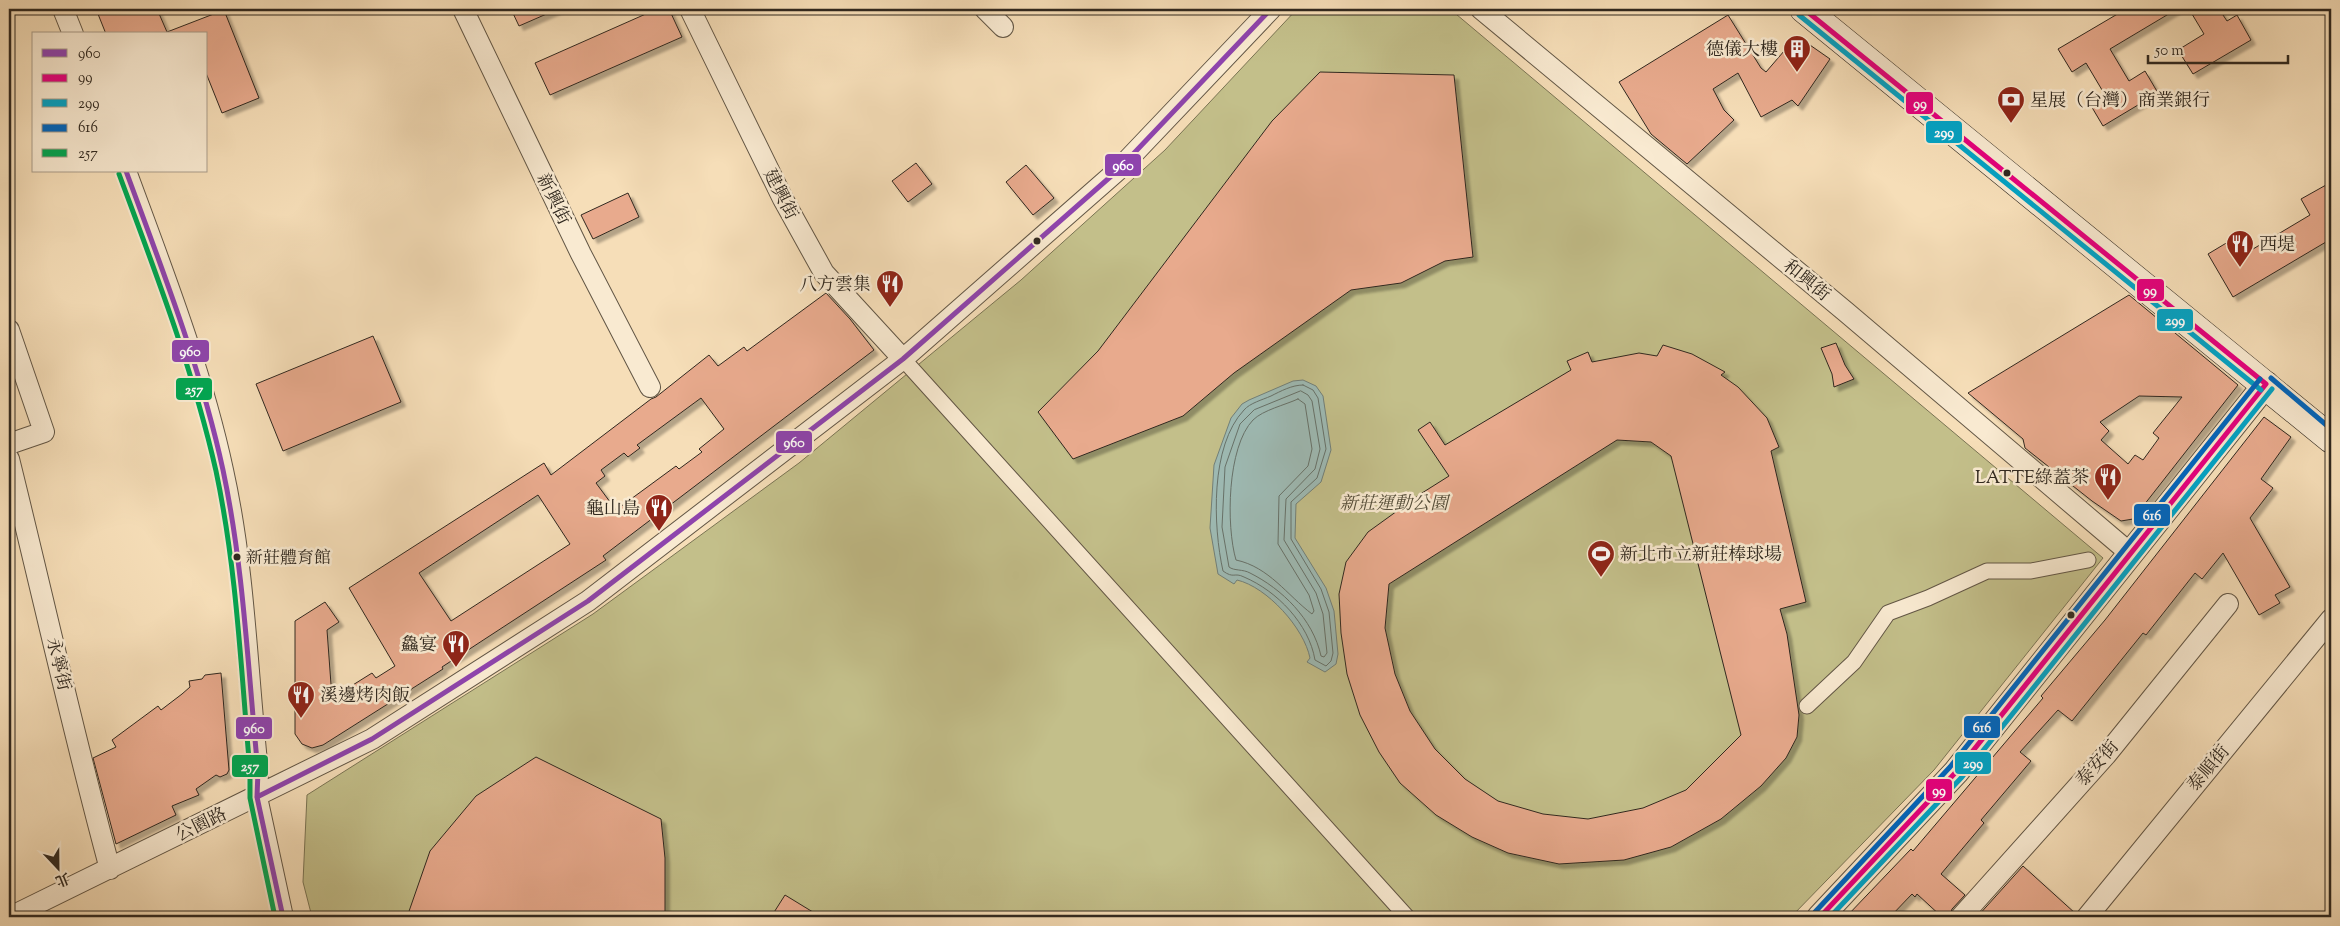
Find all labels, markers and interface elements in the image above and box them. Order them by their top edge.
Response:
legend [32,32,208,172]
scale bar [2148,32,2288,64]
building icon: 德儀大樓 [1782,34,1812,73]
place label: 德儀大樓 [1706,38,1778,64]
text: 50 m [2154,41,2184,62]
text: 960 [78,44,101,65]
text: 99 [78,68,93,89]
bank icon: 星展（台灣）商業銀行 [1996,85,2026,124]
place label: 星展（台灣）商業銀行 [2030,89,2210,115]
line badge: 99 [1905,91,1934,115]
text: 299 [78,94,100,115]
text: 99 [1913,95,1927,115]
text: 616 [78,118,98,139]
line badge: 299 [1925,120,1963,144]
text: 299 [1934,124,1954,144]
text: 257 [78,144,98,165]
line badge: 960 [1104,153,1142,177]
text: 960 [1112,157,1134,177]
street label: 建興街 [755,165,803,225]
unlabelled marker [2002,168,2012,178]
street label: 新興街 [529,170,576,230]
restaurant icon: 西堤 [2225,229,2255,268]
place label: 西堤 [2259,233,2295,259]
unlabelled marker [1032,236,1042,246]
street label: 和興街 [1777,254,1835,309]
restaurant icon: 八方雲集 [875,269,905,308]
place label: 八方雲集 [799,273,871,299]
line badge: 99 [2136,278,2165,302]
text: 99 [2143,282,2157,302]
line badge: 299 [2156,308,2194,332]
text: 299 [2165,312,2185,332]
line badge: 960 [171,339,210,363]
text: 960 [179,343,201,363]
line badge: 257 [175,377,213,401]
text: 257 [185,381,204,401]
line badge: 960 [775,430,813,454]
text: 960 [783,434,805,454]
restaurant icon: LATTE綠蓋茶 [2093,462,2123,501]
place label: LATTE綠蓋茶 [1975,466,2089,492]
park label: 新莊運動公園 [1340,492,1451,518]
restaurant icon: 龜山島 [644,493,674,532]
place label: 龜山島 [586,497,640,523]
line badge: 616 [2133,503,2171,527]
text: 616 [2143,507,2161,527]
sports icon: 新北市立新莊棒球場 [1586,539,1616,578]
place label: 新北市立新莊棒球場 [1620,543,1782,569]
place label: 新莊體育館 [246,547,331,571]
marker: 新莊體育館 [232,552,242,562]
unlabelled marker [2066,610,2076,620]
restaurant icon: 鱻宴 [441,629,471,668]
place label: 鱻宴 [401,633,437,659]
street label: 永寧街 [38,635,76,694]
restaurant icon: 溪邊烤肉飯 [286,680,316,719]
place label: 溪邊烤肉飯 [320,684,410,710]
line badge: 616 [1963,715,2001,739]
line badge: 960 [235,716,273,740]
text: 616 [1973,719,1991,739]
text: 960 [243,720,265,740]
street label: 泰安街 [2071,735,2126,793]
street label: 泰順街 [2182,740,2237,798]
line badge: 299 [1954,751,1992,775]
line badge: 257 [231,754,269,778]
text: 299 [1963,755,1983,775]
text: 257 [241,758,260,778]
line badge: 99 [1925,778,1953,802]
text: 99 [1932,782,1946,802]
street label: 公園路 [172,802,232,849]
north arrow [32,844,82,894]
text: 北 [52,866,72,890]

